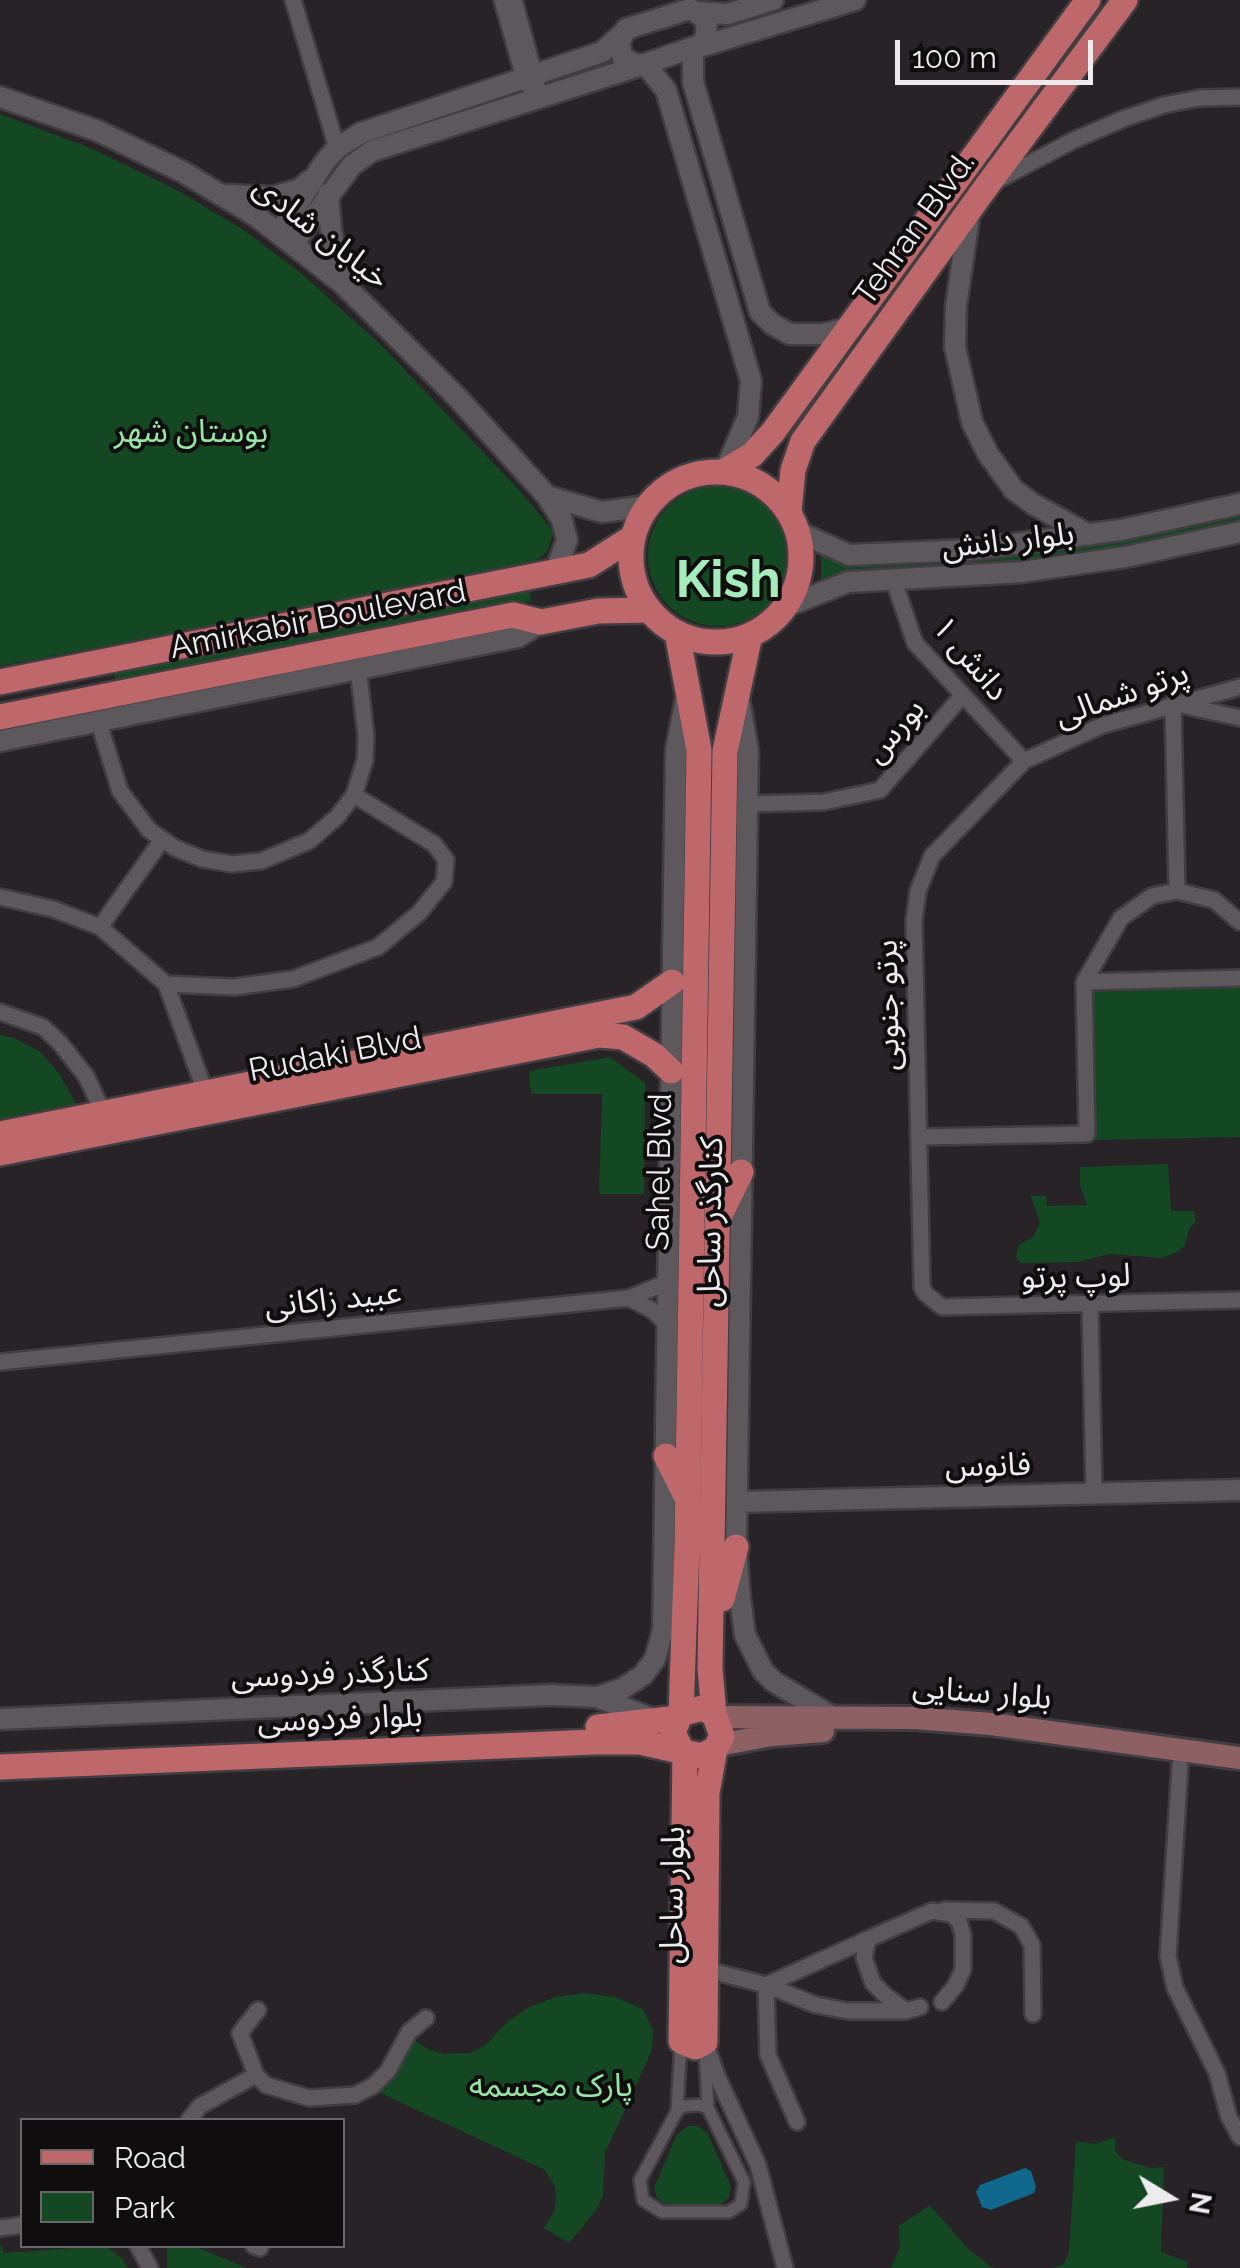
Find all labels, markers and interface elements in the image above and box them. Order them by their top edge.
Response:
scale bar [900,20,1098,82]
text: 100 m [912,40,997,75]
street label: Tehran Blvd. [846,145,984,313]
street label: خیابان شادی [245,168,397,298]
park label: بوستان شهر [114,413,268,451]
street label: بلوار دانش [940,515,1076,567]
district label: Kish [675,550,781,612]
street label: Amirkabir Boulevard [167,572,469,668]
street label: دانش ۱ [924,609,1016,709]
street label: پرتو شمالی [1050,654,1194,736]
street label: بورس [857,691,933,771]
street label: پرتو جنوبی [868,939,908,1071]
street label: Rudaki Blvd [245,1019,425,1091]
street label: Sahel Blvd [639,1093,681,1251]
street label: کنارگذر ساحل [690,1136,732,1308]
street label: لوپ پرتو [1021,1257,1131,1297]
street label: عبید زاکانی [263,1274,403,1326]
street label: فانوس [945,1446,1031,1486]
street label: کنارگذر فردوسی [230,1651,430,1697]
street label: بلوار سنایی [911,1668,1053,1718]
street label: بلوار فردوسی [257,1697,423,1741]
street label: بلوار ساحل [653,1826,693,1964]
park label: پارک مجسمه [469,2067,633,2105]
legend [20,2118,345,2248]
text: Road [114,2140,186,2175]
north arrow [1120,2148,1220,2248]
text: Park [114,2190,175,2225]
text: N [1182,2190,1218,2217]

